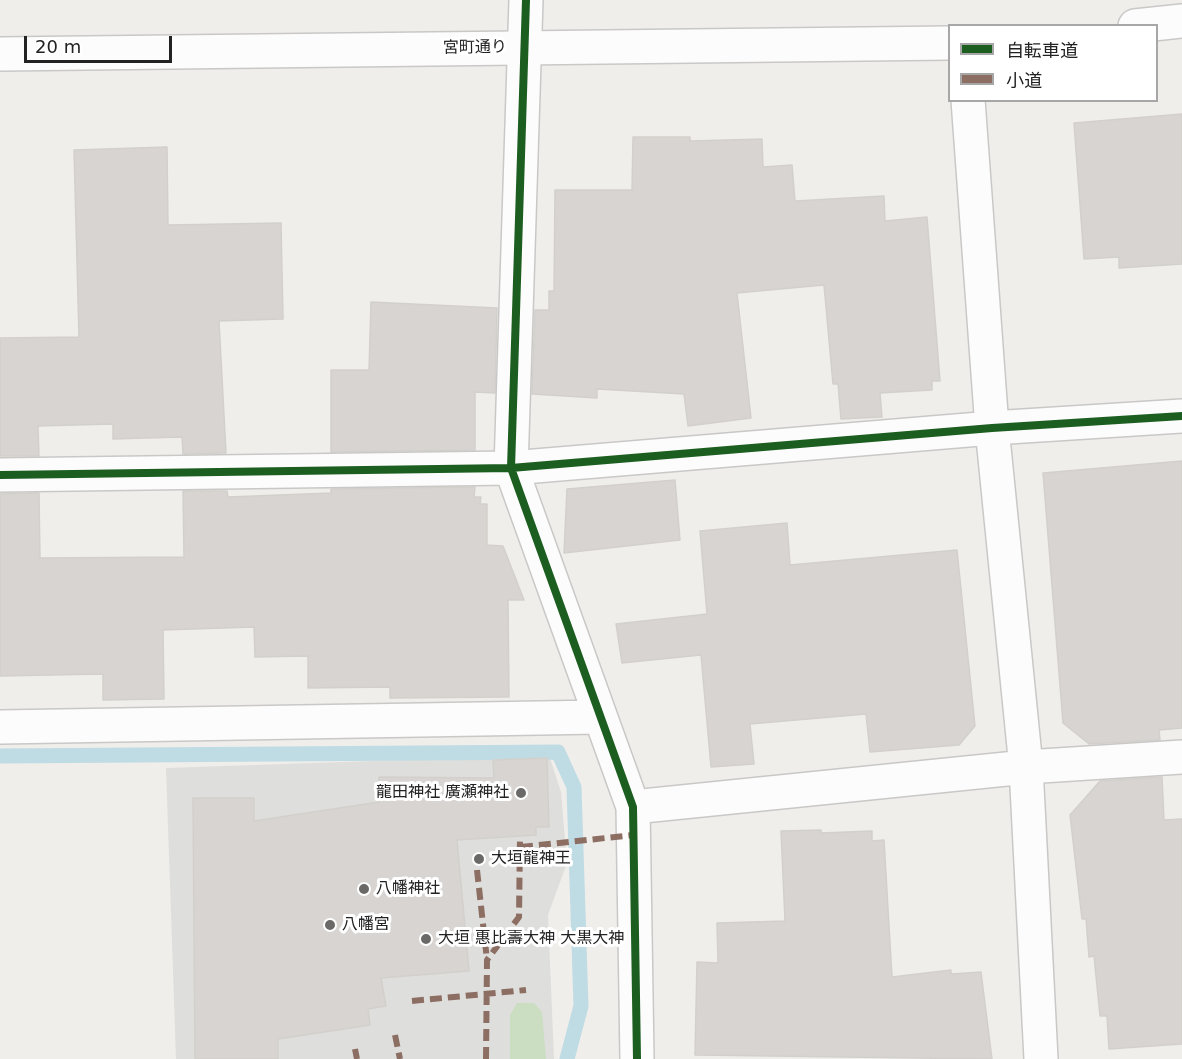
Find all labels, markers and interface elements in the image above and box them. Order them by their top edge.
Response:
scale bar [27,24,176,62]
legend [948,24,1158,102]
text: 20 m [35,36,81,57]
street label: 宮町通り [443,38,507,58]
text: 自転車道 [1006,40,1078,61]
text: 小道 [1006,70,1042,91]
place label: 龍田神社 廣瀬神社 [376,783,509,803]
marker: 龍田神社 廣瀬神社 [514,786,528,800]
place label: 大垣龍神王 [491,849,571,869]
marker: 大垣龍神王 [472,852,486,866]
place label: 八幡神社 [376,879,440,899]
marker: 八幡神社 [357,882,371,896]
place label: 八幡宮 [342,915,390,935]
marker: 八幡宮 [323,918,337,932]
place label: 大垣 惠比壽大神 大黒大神 [438,929,624,949]
marker: 大垣 惠比壽大神 大黒大神 [419,932,433,946]

